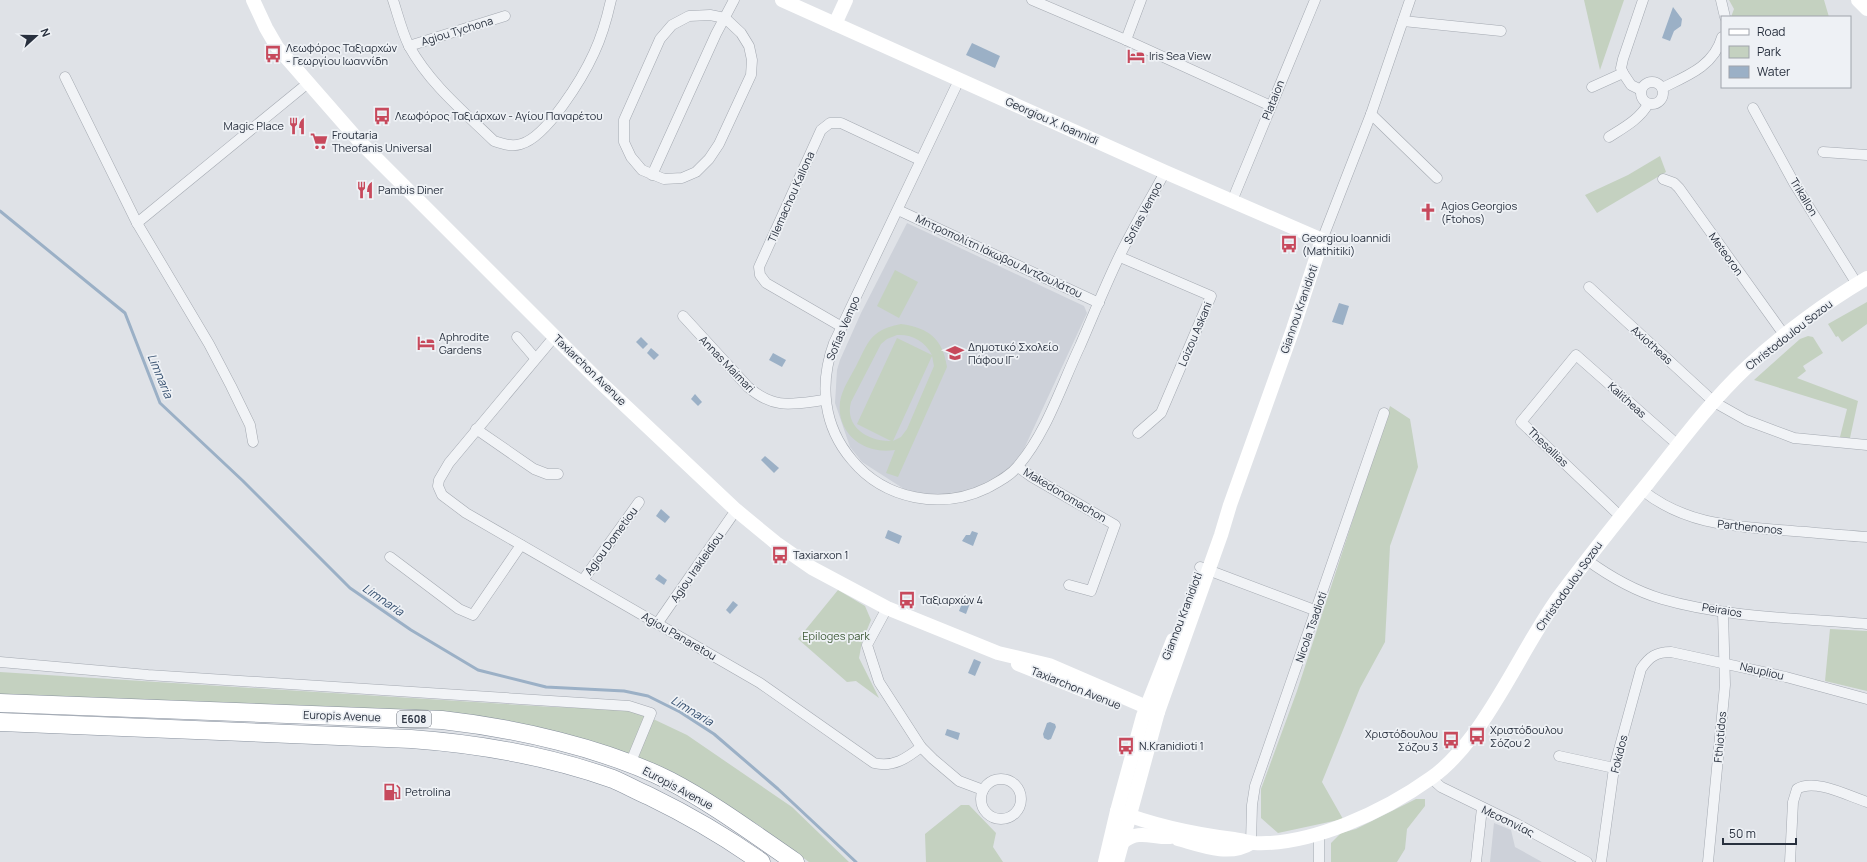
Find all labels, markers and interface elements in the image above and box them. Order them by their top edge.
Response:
street label: Agiou Tychona [419,12,495,49]
north arrow [16,16,56,56]
legend [1721,16,1851,88]
text: Road [1757,23,1785,40]
text: N [37,26,54,39]
place label: Λεωφόρος Ταξιαρχών - Γεωργίου Ιωαννίδη [286,40,397,68]
text: Park [1757,43,1782,60]
bus stop icon: Λεωφόρος Ταξιαρχών - Γεωργίου Ιωαννίδη [263,44,283,64]
hotel icon: Iris Sea View [1126,46,1146,66]
place label: Iris Sea View [1149,48,1212,63]
text: Water [1757,63,1791,80]
street label: Plataion [1258,78,1287,122]
street label: Georgiou X. Ioannidi [1003,93,1101,148]
bus stop icon: Λεωφόρος Ταξιάρχων - Αγίου Παναρέτου [372,106,392,126]
place label: Λεωφόρος Ταξιάρχων - Αγίου Παναρέτου [395,108,603,123]
restaurant icon: Magic Place [287,116,307,136]
place label: Magic Place [224,118,285,133]
place label: Froutaria Theofanis Universal [332,127,432,155]
supermarket icon: Froutaria Theofanis Universal [309,131,329,151]
street label: Tilemachou Kallona [764,149,817,245]
street label: Trikallon [1787,175,1822,219]
street label: Sofias Vempo [1120,179,1166,247]
restaurant icon: Pambis Diner [355,180,375,200]
place label: Pambis Diner [378,182,444,197]
place label: Agios Georgios (Ftohos) [1441,198,1517,226]
church icon: Agios Georgios (Ftohos) [1418,202,1438,222]
street label: Μητροπολίτη Ιάκωβου Αντζουλάτου [913,210,1085,301]
street label: Meteoron [1706,229,1747,278]
place label: Georgiou Ioannidi (Mathitiki) [1302,230,1391,258]
bus stop icon: Georgiou Ioannidi (Mathitiki) [1279,234,1299,254]
street label: Giannou Kranidioti [1276,263,1321,355]
street label: Sofias Vempo [822,293,863,362]
street label: Christodoulou Sozou [1742,296,1835,373]
street label: Loizou Askani [1174,299,1215,368]
street label: Axiotheas [1628,322,1676,367]
place label: Aphrodite Gardens [439,329,490,357]
street label: Taxiarchon Avenue [551,331,630,409]
street label: Annas Maimari [696,332,758,395]
hotel icon: Aphrodite Gardens [416,333,436,353]
place label: Δημοτικό Σχολείο Πάφου ΙΓ΄ [968,339,1059,367]
school or university icon: Δημοτικό Σχολείο Πάφου ΙΓ΄ [945,343,965,363]
water label: Limnaria [144,351,178,402]
street label: Kalitheas [1605,378,1650,421]
street label: Thesallias [1525,424,1572,470]
street label: Makedonomachon [1021,464,1110,525]
street label: Agiou Dometiou [581,504,640,578]
street label: Parthenonos [1717,516,1784,537]
street label: Agiou Irakleidiou [667,528,727,605]
street label: Christodoulou Sozou [1532,538,1605,634]
bus stop icon: Taxiarxon 1 [770,545,790,565]
place label: Taxiarxon 1 [793,547,848,562]
street label: Giannou Kranidioti [1158,570,1205,662]
water label: Limnaria [359,579,408,620]
bus stop icon: Ταξιαρχών 4 [897,590,917,610]
street label: Nicola Tsadioti [1291,590,1330,664]
place label: Ταξιαρχών 4 [920,592,983,607]
street label: Peiraios [1701,599,1743,620]
street label: Agiou Panaretou [639,608,719,663]
park label: Epiloges park [802,628,870,643]
street label: Naupliou [1739,658,1786,683]
street label: Taxiarchon Avenue [1029,663,1124,713]
water label: Limnaria [668,691,718,731]
street label: Europis Avenue [303,707,382,724]
road number: E608 [397,711,431,727]
street label: Fthiotidos [1710,711,1729,763]
place label: Χριστόδουλου Σόζου 2 [1490,722,1563,750]
place label: Χριστόδουλου Σόζου 3 [1365,726,1438,754]
bus stop icon: Χριστόδουλου Σόζου 2 [1467,726,1487,746]
bus stop icon: Χριστόδουλου Σόζου 3 [1441,730,1461,750]
street label: Fokidos [1607,733,1631,774]
bus stop icon: N.Kranidioti 1 [1116,736,1136,756]
place label: N.Kranidioti 1 [1139,738,1204,753]
street label: Europis Avenue [640,763,717,813]
fuel station icon: Petrolina [382,782,402,802]
place label: Petrolina [405,784,451,799]
street label: Μεσσηνίας [1479,801,1537,840]
scale bar [1723,820,1796,846]
text: 50 m [1729,825,1756,842]

